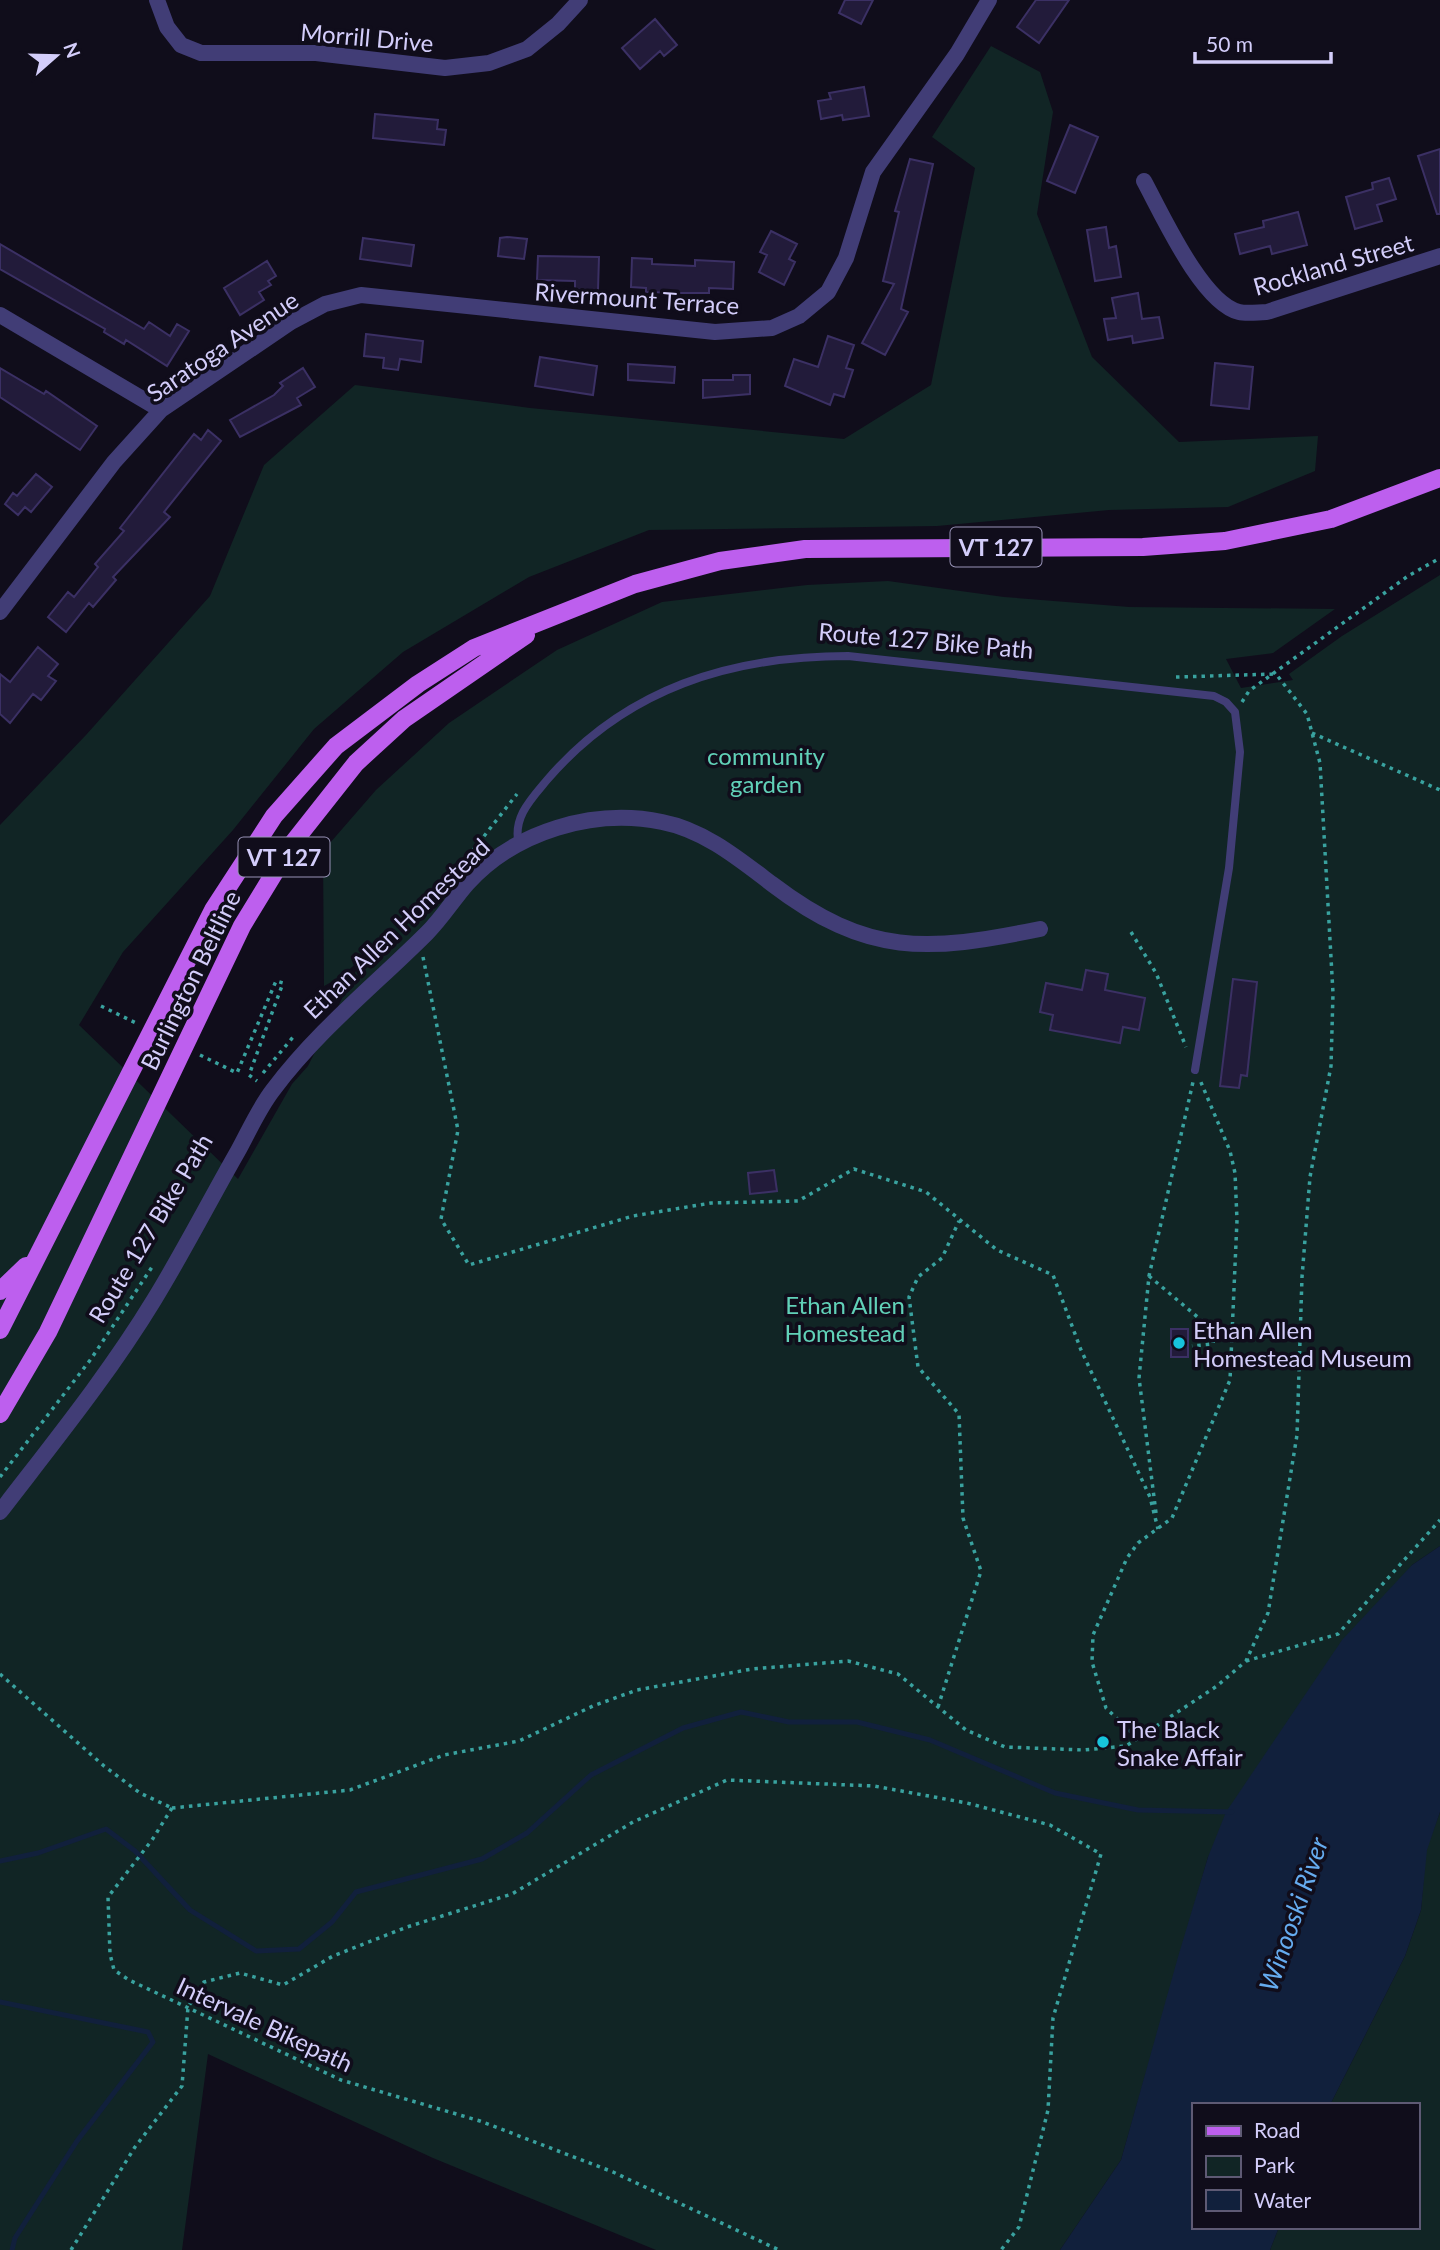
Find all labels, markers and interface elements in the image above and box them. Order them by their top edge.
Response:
street label: Morrill Drive [299,17,435,57]
north arrow [21,21,91,91]
scale bar [1195,21,1332,65]
text: 50 m [1206,31,1253,56]
text: N [59,39,86,61]
street label: Rockland Street [1250,227,1417,301]
street label: Rivermount Terrace [534,276,740,320]
street label: Saratoga Avenue [141,285,303,407]
road number: VT 127 [950,527,1042,566]
street label: Route 127 Bike Path [817,616,1035,664]
park label: community garden [707,741,826,798]
street label: Ethan Allen Homestead [297,832,495,1024]
road number: VT 127 [238,838,330,876]
street label: Burlington Beltline [134,885,246,1075]
street label: Route 127 Bike Path [82,1128,218,1328]
park label: Ethan Allen Homestead [785,1290,905,1347]
place label: Ethan Allen Homestead Museum [1193,1315,1412,1372]
marker: Ethan Allen Homestead Museum [1171,1335,1187,1351]
place label: The Black Snake Affair [1117,1714,1243,1771]
marker: The Black Snake Affair [1095,1734,1111,1750]
water label: Winooski River [1252,1832,1335,1995]
street label: Intervale Bikepath [172,1971,358,2077]
legend [1192,2103,1419,2229]
text: Road [1254,2117,1301,2142]
text: Park [1254,2152,1295,2177]
text: Water [1254,2187,1311,2212]

